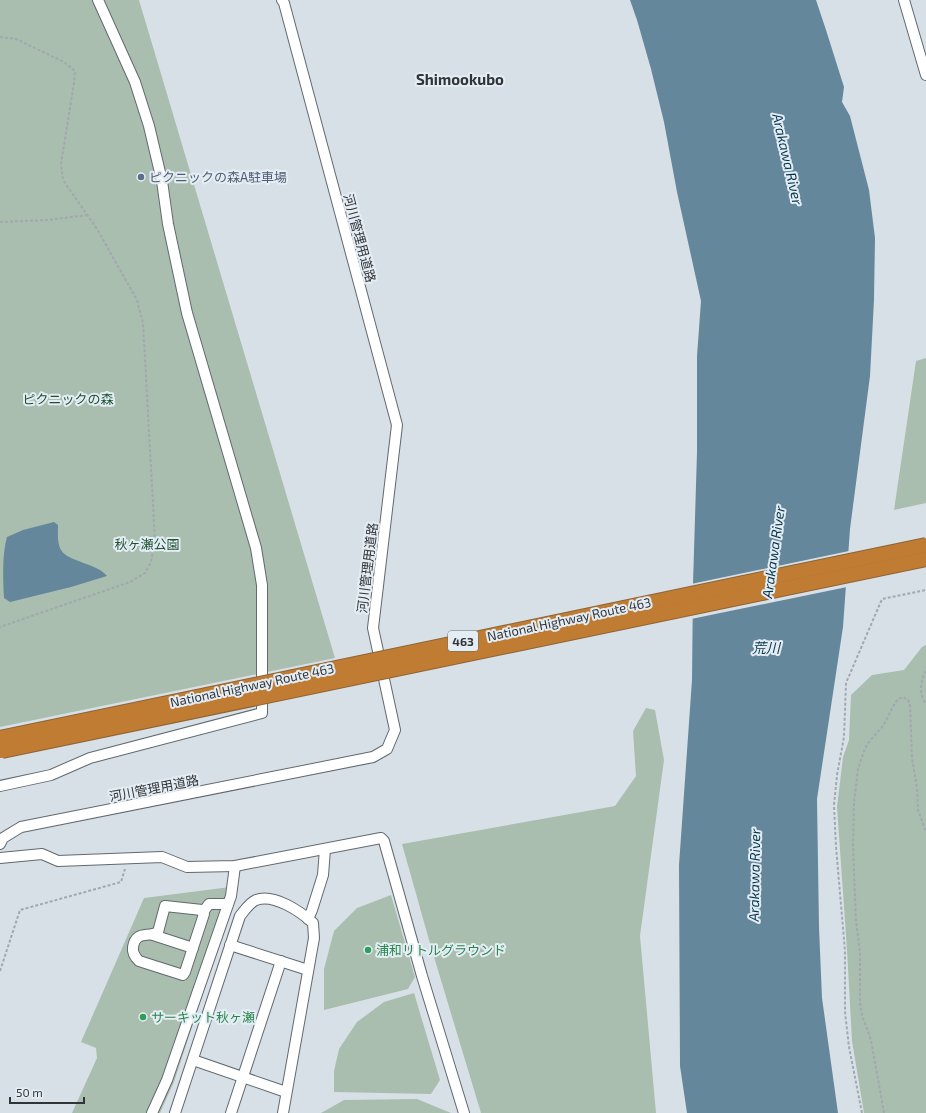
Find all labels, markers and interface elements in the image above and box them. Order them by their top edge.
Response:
district label: Shimookubo [416,70,504,88]
water label: Arakawa River [769,111,807,207]
place label: ピクニックの森A駐車場 [149,169,287,185]
marker: ピクニックの森A駐車場 [136,172,146,182]
street label: 河川管理用道路 [340,192,380,284]
park label: ピクニックの森 [22,391,114,407]
water label: Arakawa River [758,504,788,600]
street label: 河川管理用道路 [354,522,380,614]
park label: 秋ヶ瀬公園 [114,536,180,552]
street label: National Highway Route 463 [486,594,652,644]
road number: 463 [448,631,478,651]
water label: 荒川 [752,639,782,656]
street label: National Highway Route 463 [169,660,335,710]
street label: 河川管理用道路 [108,771,200,805]
water label: Arakawa River [745,828,763,923]
place label: 浦和リトルグラウンド [376,942,506,958]
marker: 浦和リトルグラウンド [363,945,373,955]
place label: サーキット秋ヶ瀬 [151,1009,255,1025]
marker: サーキット秋ヶ瀬 [138,1012,148,1022]
scale bar [10,1079,84,1105]
text: 50 m [16,1085,43,1099]

